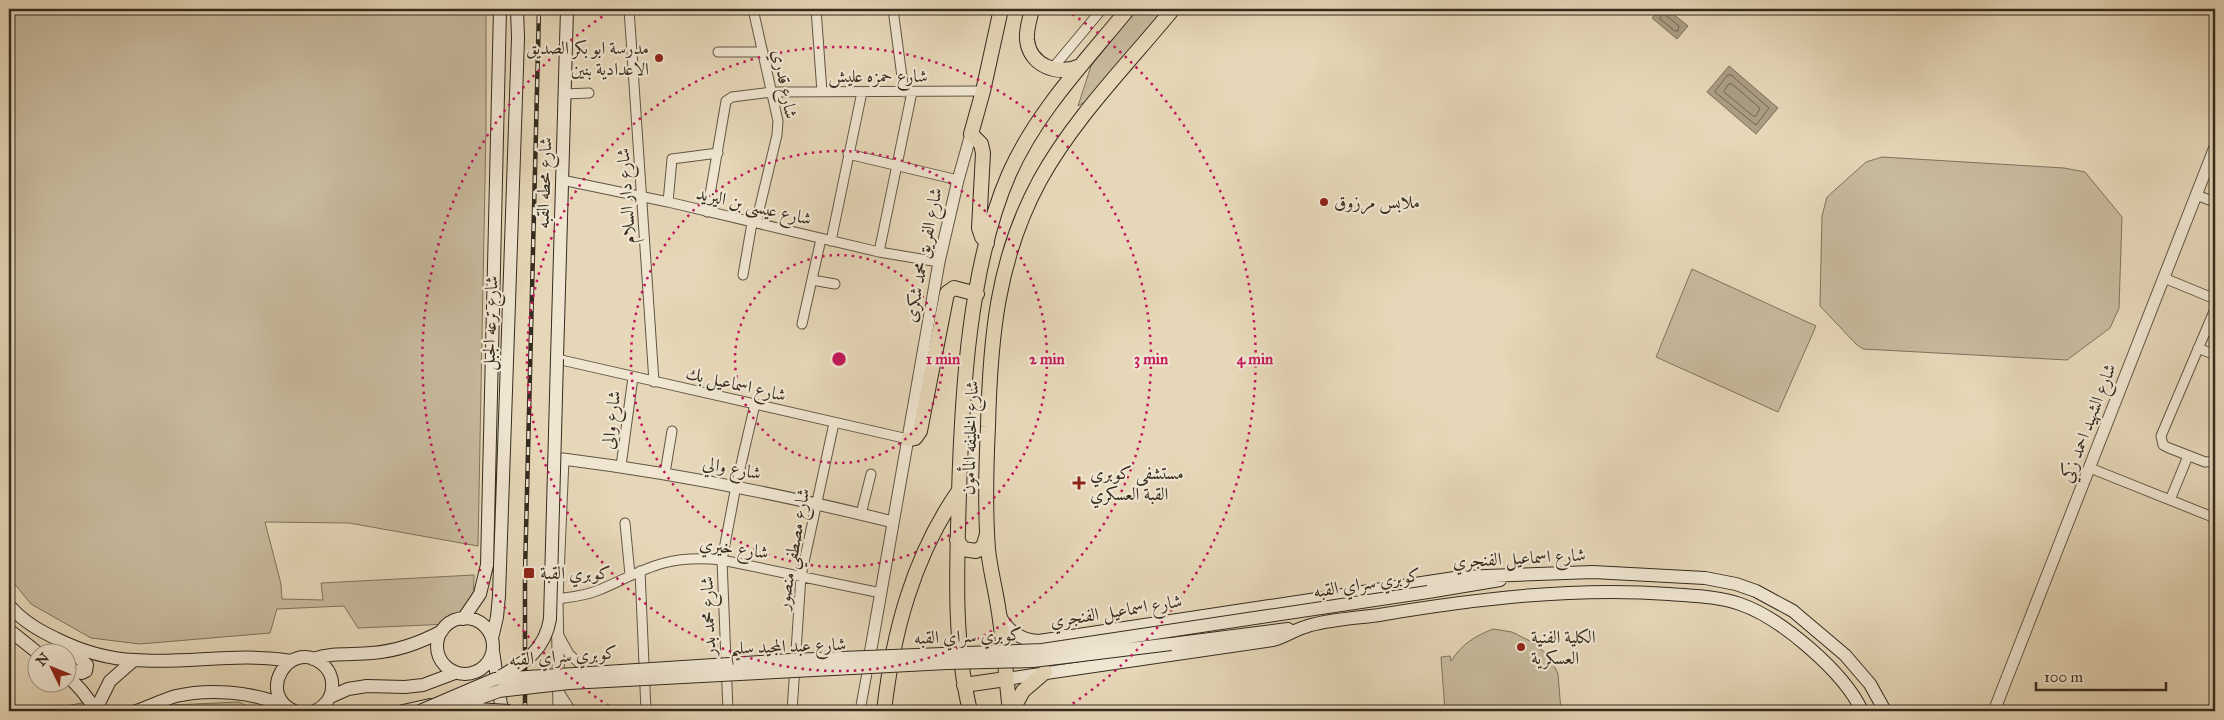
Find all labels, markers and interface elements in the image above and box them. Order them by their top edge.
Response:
place label: مدرسة ابو بكر الصديق الاعدادية بنين [526,37,649,80]
street label: شارع قدري [764,48,802,121]
marker: مدرسة ابو بكر الصديق الاعدادية بنين [653,52,665,64]
street label: شارع حمزه عليش [828,65,928,91]
street label: شارع محطه القبه [531,137,561,229]
street label: شارع دار السلام [612,147,645,245]
street label: شارع عيسى بن اليزيد [693,182,814,234]
street label: شارع الفريق محمد شكرى [899,186,951,325]
place label: ملابس مرزوق [1334,191,1420,215]
marker: ملابس مرزوق [1318,196,1330,208]
street label: شارع ترعه الجبل [477,275,507,371]
centre of rings [830,350,848,368]
text: 1 min [926,350,961,368]
text: 2 min [1029,350,1066,368]
text: 3 min [1134,350,1169,369]
text: 4 min [1237,350,1274,369]
street label: شارع الشهيد احمد زكي [2054,360,2125,487]
street label: شارع اسماعيل بك [683,362,788,410]
street label: شارع الخليفه المأمون [955,380,987,496]
street label: شارع والى [596,389,629,451]
street label: شارع والي [700,452,763,488]
place label: مستشفى كوبري القبة العسكري [1090,462,1184,509]
marker: مستشفى كوبري القبة العسكري [1072,476,1086,490]
street label: شارع مصطفي منصور [771,487,821,615]
street label: شارع خيري [697,532,770,568]
street label: شارع اسماعيل الفنجري [1452,544,1586,576]
place label: كوبري القبة [540,562,611,588]
street label: كوبري سراي القبه [1312,564,1423,606]
marker: كوبري القبة [522,566,536,580]
street label: شارع محمد بدر [696,576,724,658]
street label: شارع اسماعيل الفنجري [1048,590,1184,636]
street label: كوبري سراي القبه [913,623,1023,653]
place label: الكلية الفنية العسكرية [1531,626,1596,670]
street label: شارع عبد المجيد سليم [729,633,847,666]
street label: كوبري سراي القبه [508,641,618,675]
marker: الكلية الفنية العسكرية [1515,641,1527,653]
north arrow [28,642,78,692]
text: N [33,649,53,670]
scale bar [2036,660,2166,692]
text: 100 m [2044,668,2084,686]

